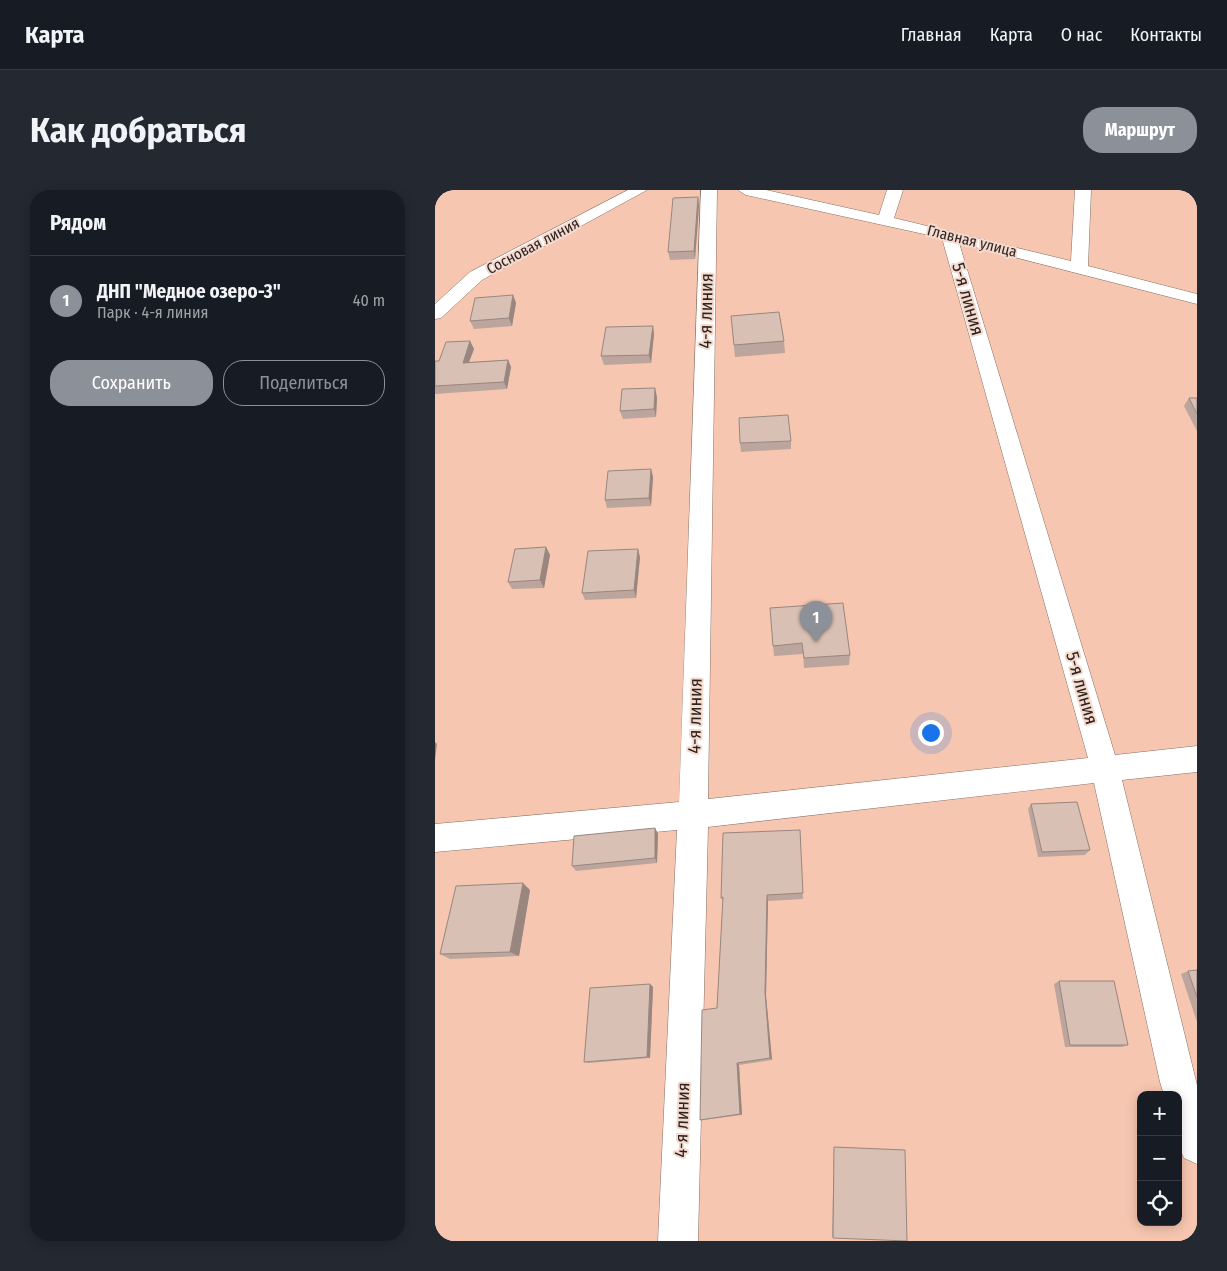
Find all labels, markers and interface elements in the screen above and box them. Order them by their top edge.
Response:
text: Карта [25,21,84,49]
text: Главная [901,24,962,46]
text: Карта [990,24,1033,46]
text: О нас [1061,24,1102,46]
text: Контакты [1130,24,1202,46]
button: Маршрут [1083,107,1197,153]
text: Как добраться [30,109,247,151]
text: Рядом [50,210,106,236]
street label: Сосновая линия [484,214,582,278]
street label: Главная улица [925,221,1019,261]
street label: 5-я линия [947,260,989,338]
street label: 4-я линия [694,273,718,349]
text: ДНП "Медное озеро-3" [97,280,281,303]
text: 1 [63,291,69,310]
text: 40 m [353,291,385,310]
text: Парк · 4-я линия [97,303,208,322]
button: Сохранить [50,360,213,406]
button: Поделиться [223,360,385,406]
pin: 1 [800,601,832,642]
street label: 5-я линия [1061,649,1103,727]
street label: 4-я линия [683,678,707,754]
your location [918,720,944,746]
street label: 4-я линия [670,1082,694,1158]
map controls [1137,1091,1182,1226]
button: + [1137,1091,1182,1136]
button: − [1137,1136,1182,1181]
button: locate [1137,1181,1182,1226]

